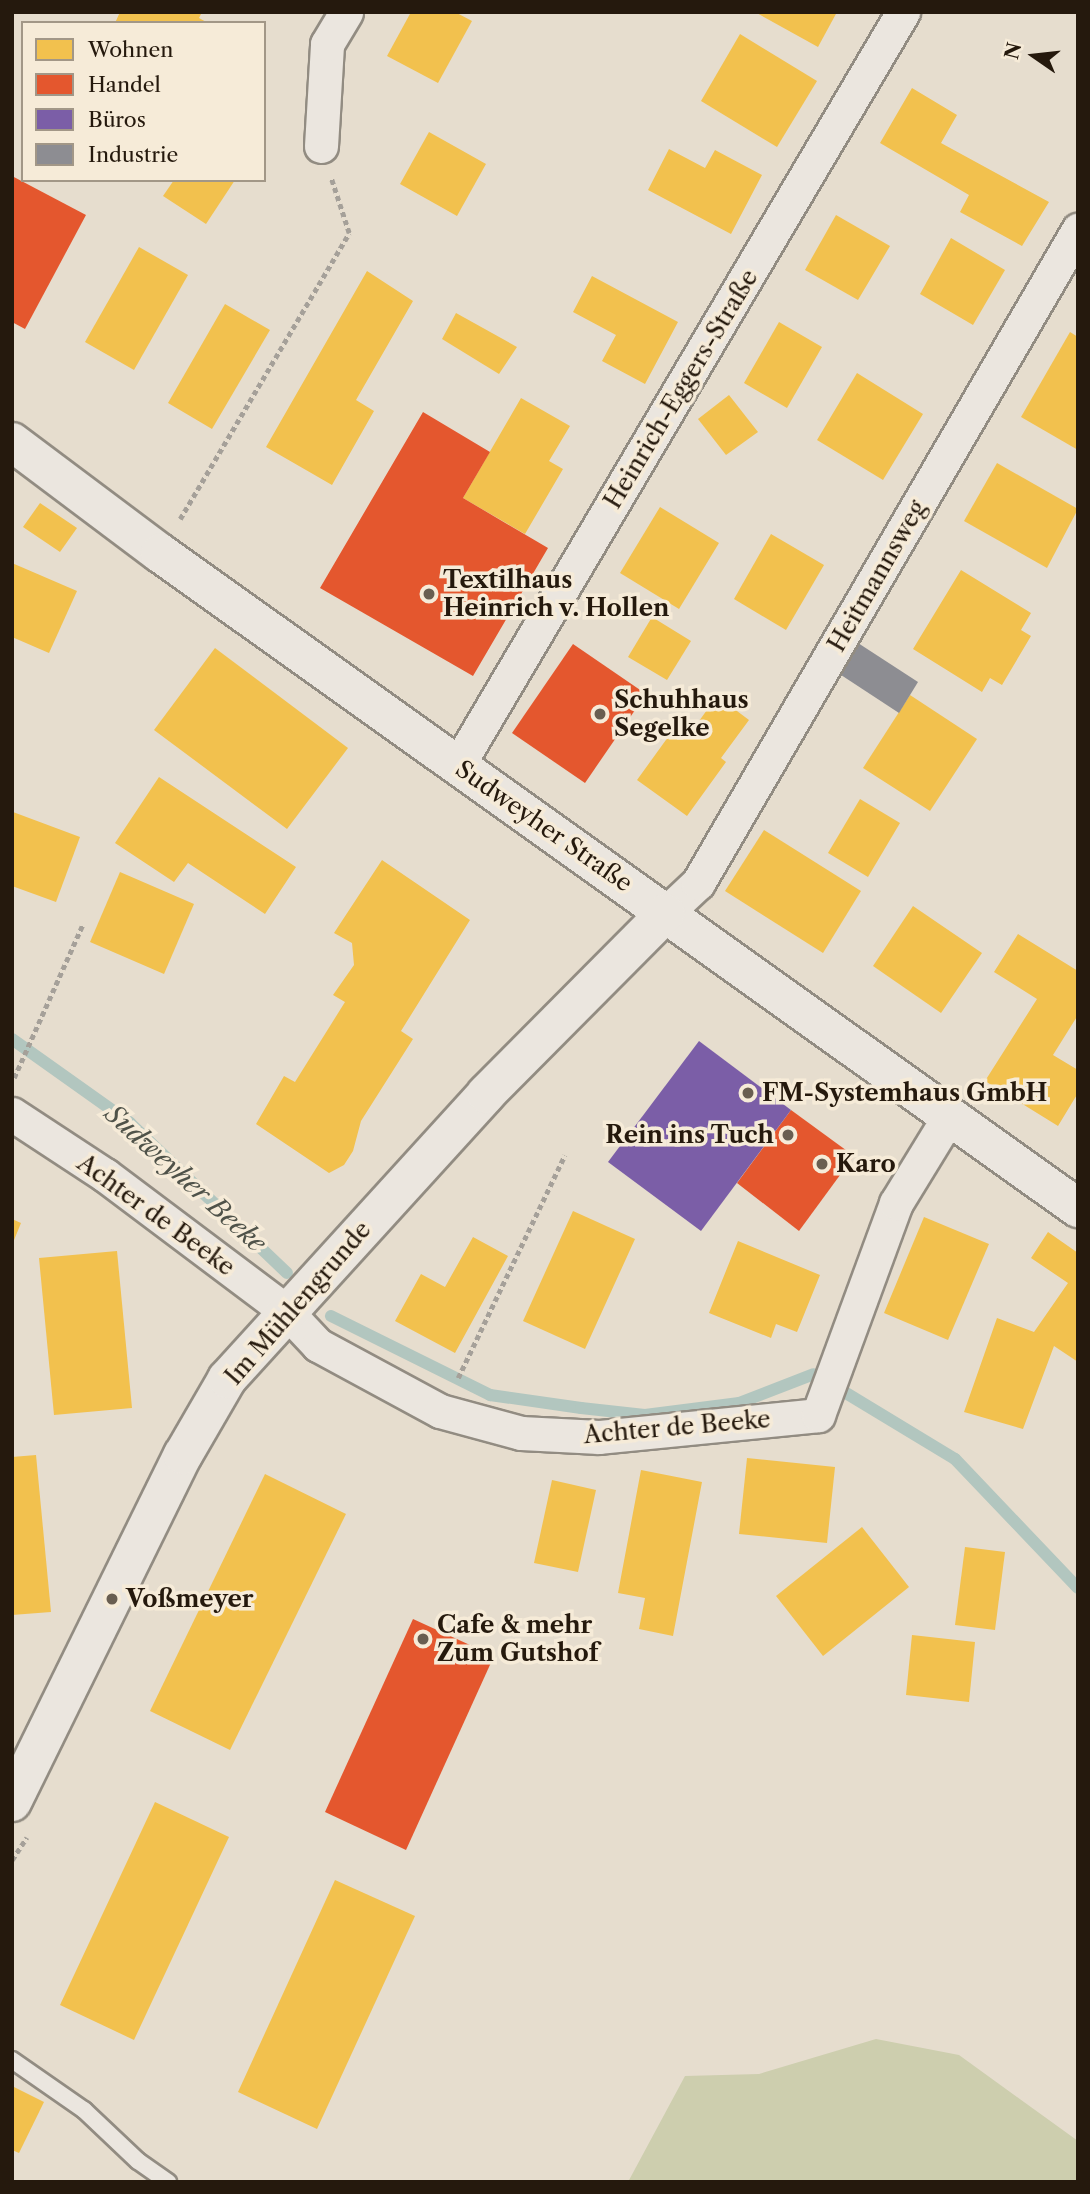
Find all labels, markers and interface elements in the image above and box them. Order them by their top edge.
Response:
legend [21,21,266,182]
north arrow [999,21,1069,91]
text: Wohnen [88,37,173,62]
text: N [1000,40,1026,62]
text: Handel [88,72,161,97]
text: Büros [88,107,146,132]
text: Industrie [88,142,178,167]
street label: Heinrich-Eggers-Straße [598,264,764,514]
street label: Heitmannsweg [822,495,932,657]
place label: Textilhaus Heinrich v. Hollen [443,566,670,622]
marker: Textilhaus Heinrich v. Hollen [421,586,437,602]
place label: Schuhhaus Segelke [614,686,749,742]
marker: Schuhhaus Segelke [592,706,608,722]
street label: Sudweyher Straße [450,754,638,898]
place label: FM-Systemhaus GmbH [762,1079,1047,1107]
marker: FM-Systemhaus GmbH [740,1085,756,1101]
water label: Sudweyher Beeke [98,1099,272,1259]
place label: Rein ins Tuch [605,1121,774,1149]
marker: Rein ins Tuch [780,1127,796,1143]
street label: Achter de Beeke [72,1148,240,1282]
place label: Karo [836,1150,896,1178]
marker: Karo [814,1156,830,1172]
street label: Im Mühlengrunde [219,1215,377,1391]
street label: Achter de Beeke [582,1404,772,1450]
place label: Voßmeyer [126,1585,254,1613]
marker: Voßmeyer [104,1591,120,1607]
place label: Cafe & mehr Zum Gutshof [437,1611,599,1667]
marker: Cafe & mehr Zum Gutshof [415,1631,431,1647]

